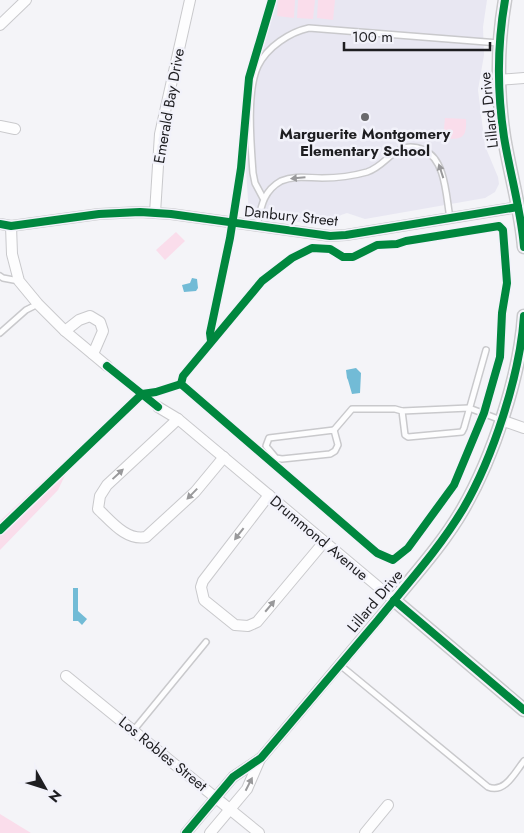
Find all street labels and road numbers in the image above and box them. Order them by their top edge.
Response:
street label: Emerald Bay Drive [148,46,190,165]
street label: Lillard Drive [474,71,504,149]
street label: Danbury Street [243,200,339,232]
street label: Drummond Avenue [265,490,373,586]
street label: Lillard Drive [342,564,408,637]
street label: Los Robles Street [114,711,212,797]

